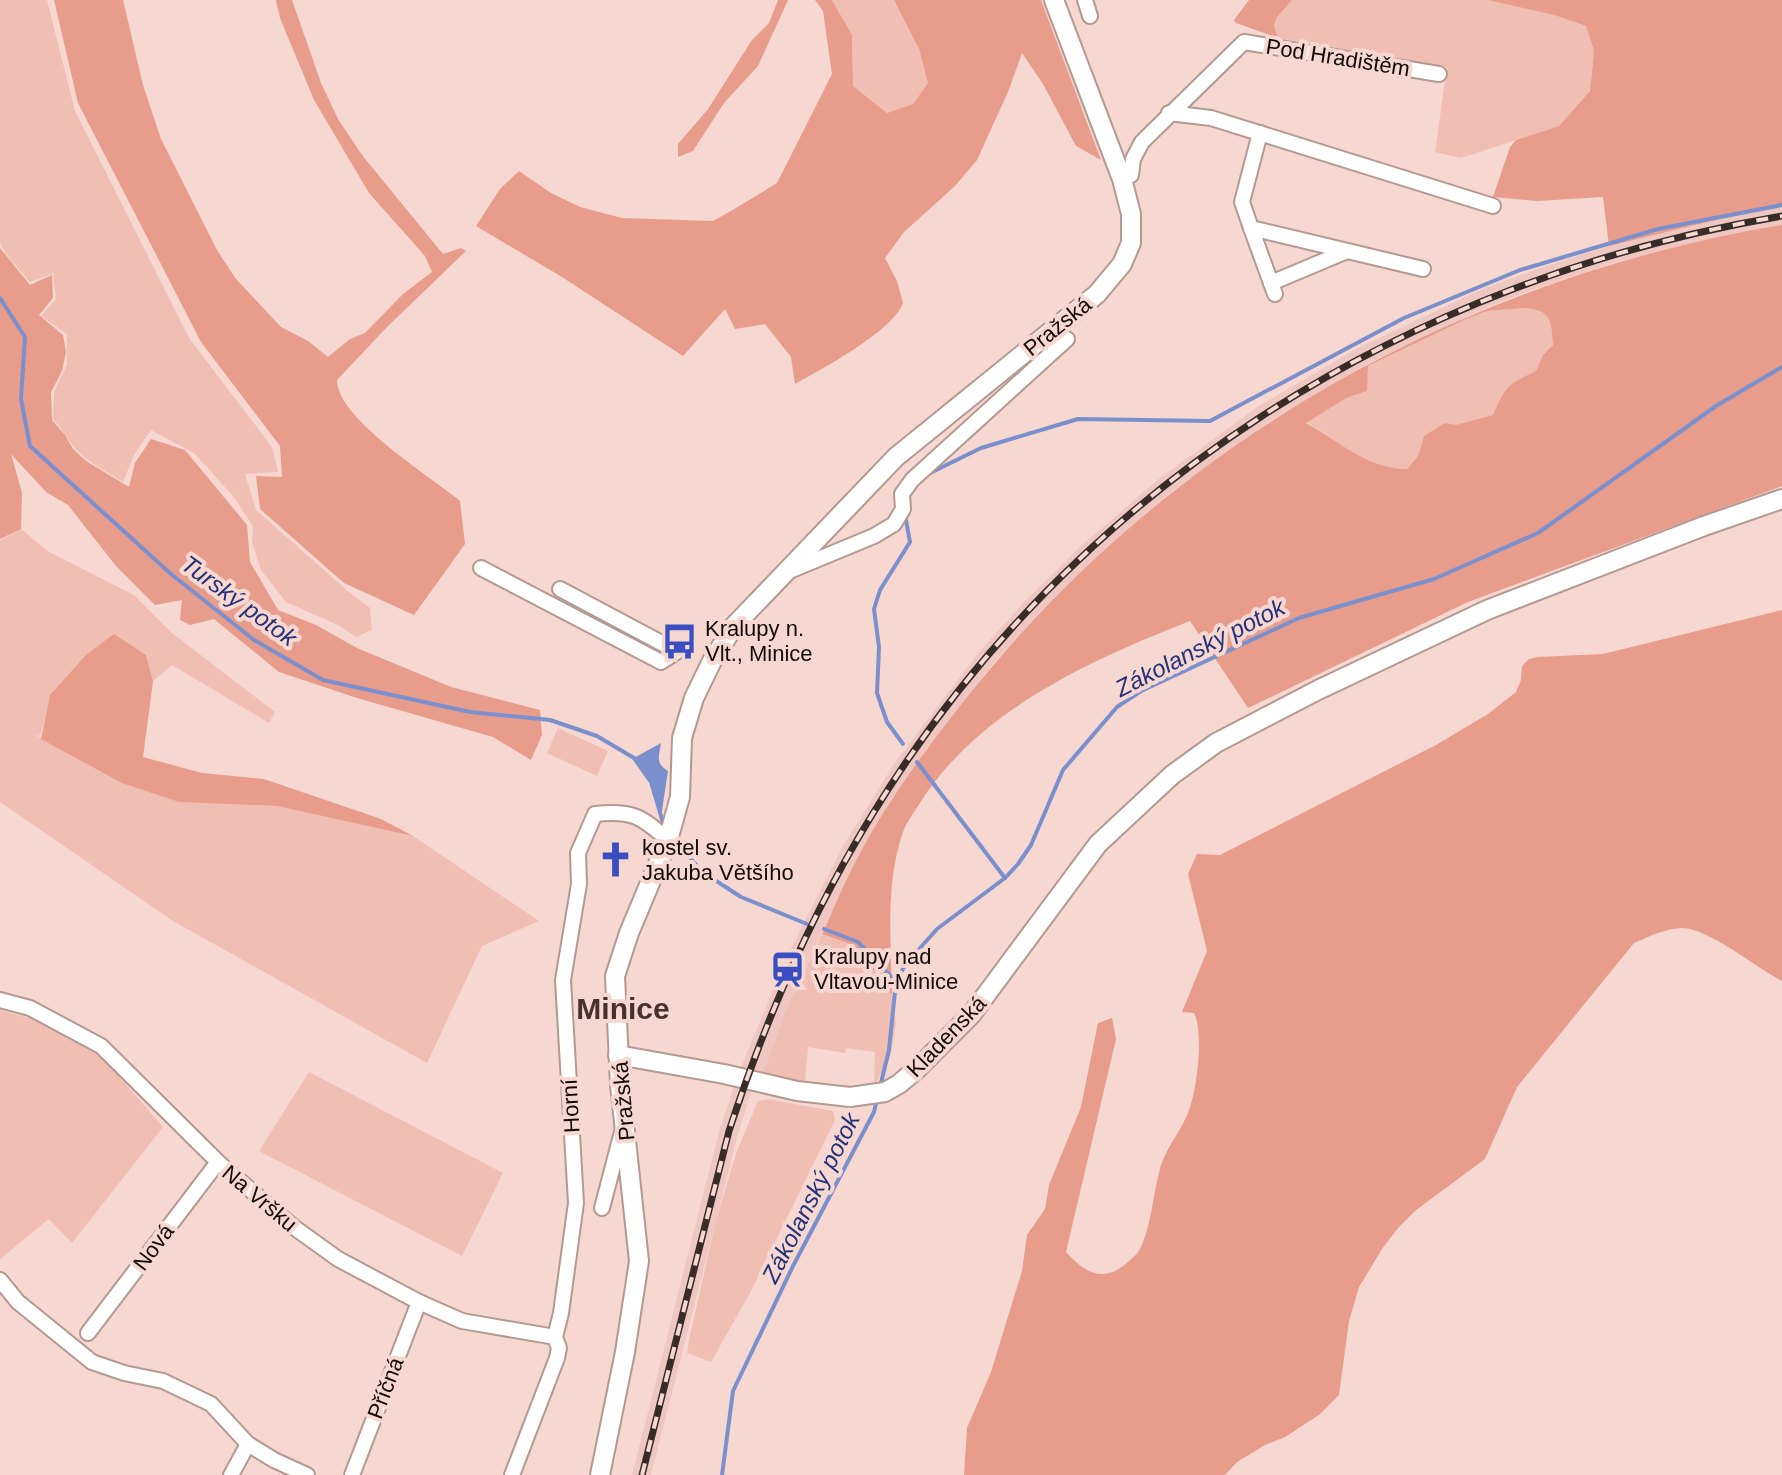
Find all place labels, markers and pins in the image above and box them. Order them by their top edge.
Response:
place label: Kralupy n. Vlt., Minice [705,616,813,666]
bus stop icon: Kralupy n. Vlt., Minice [660,622,698,660]
place label: kostel sv. Jakuba Většího [642,835,794,885]
church icon: kostel sv. Jakuba Většího [597,841,635,879]
place label: Kralupy nad Vltavou-Minice [814,944,958,994]
station icon: Kralupy nad Vltavou-Minice [769,950,807,988]

